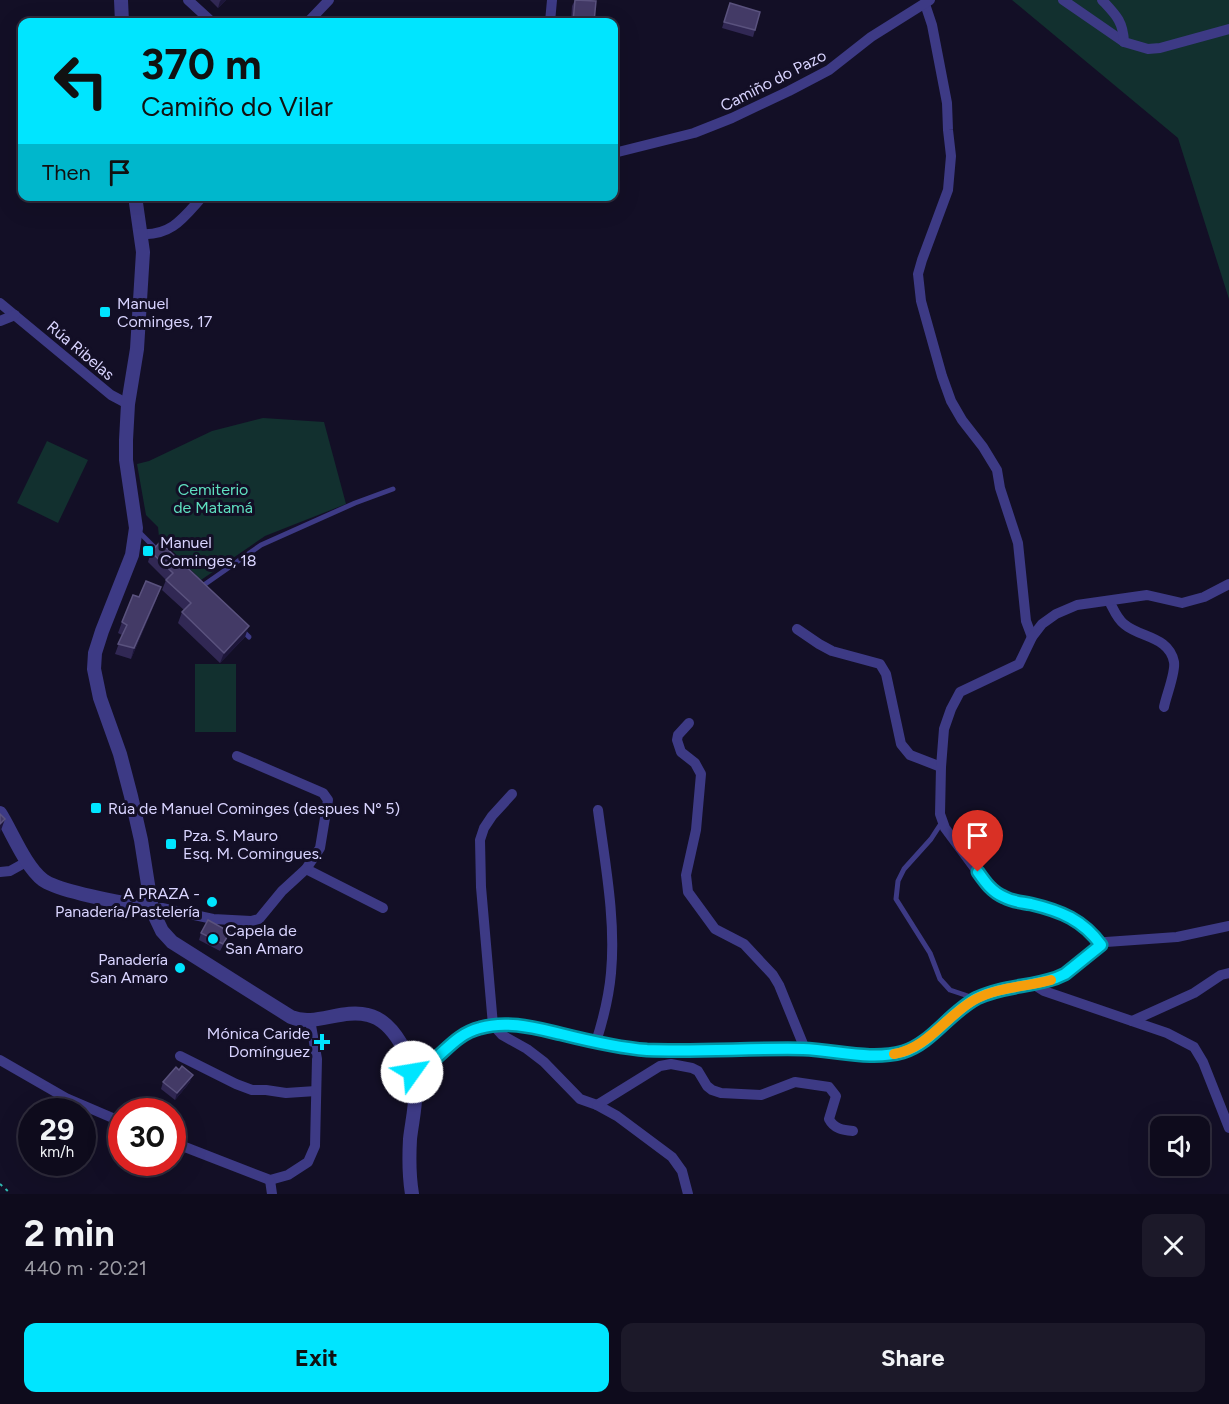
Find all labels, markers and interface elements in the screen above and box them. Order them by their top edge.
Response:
text: 370 m [141,39,262,90]
icon: left [42,42,120,120]
street label: Camiño do Pazo [717,46,829,115]
text: Camiño do Vilar [141,90,333,123]
icon: arrive [103,156,136,189]
text: Then [42,159,91,186]
place label: Manuel Cominges, 17 [117,294,213,331]
marker: Manuel Cominges, 17 [98,305,112,319]
street label: Rúa Ribelas [43,317,118,384]
park label: Cemiterio de Matamá [173,480,253,517]
place label: Manuel Cominges, 18 [160,533,257,570]
marker: Manuel Cominges, 18 [141,544,155,558]
place label: Rúa de Manuel Cominges (despues Nº 5) [108,799,400,818]
marker: Rúa de Manuel Cominges (despues Nº 5) [89,801,103,815]
pin [952,810,1003,872]
icon: arrive [961,819,994,852]
place label: Pza. S. Mauro Esq. M. Comingues. [183,826,322,863]
marker: Pza. S. Mauro Esq. M. Comingues. [164,837,178,851]
place label: A PRAZA - Panadería/Pastelería [55,884,200,921]
marker: A PRAZA - Panadería/Pastelería [205,895,219,909]
place label: Capela de San Amaro [225,921,303,958]
marker: Capela de San Amaro [206,932,220,946]
place label: Panadería San Amaro [90,950,168,987]
marker: Panadería San Amaro [173,961,187,975]
place label: Mónica Caride Domínguez [207,1024,310,1061]
marker: Mónica Caride Domínguez [315,1035,329,1049]
position arrow [380,1040,444,1104]
speed limit sign: 30 [108,1098,186,1176]
text: 29 [40,1111,74,1148]
map controls [1150,1116,1210,1176]
button: sound [1150,1116,1210,1176]
text: km/h [40,1143,74,1161]
text: 2 min [24,1212,115,1255]
button: close [1142,1214,1205,1277]
text: 440 m · 20:21 [24,1256,147,1280]
button: Exit [24,1323,609,1392]
button: Share [621,1323,1205,1392]

